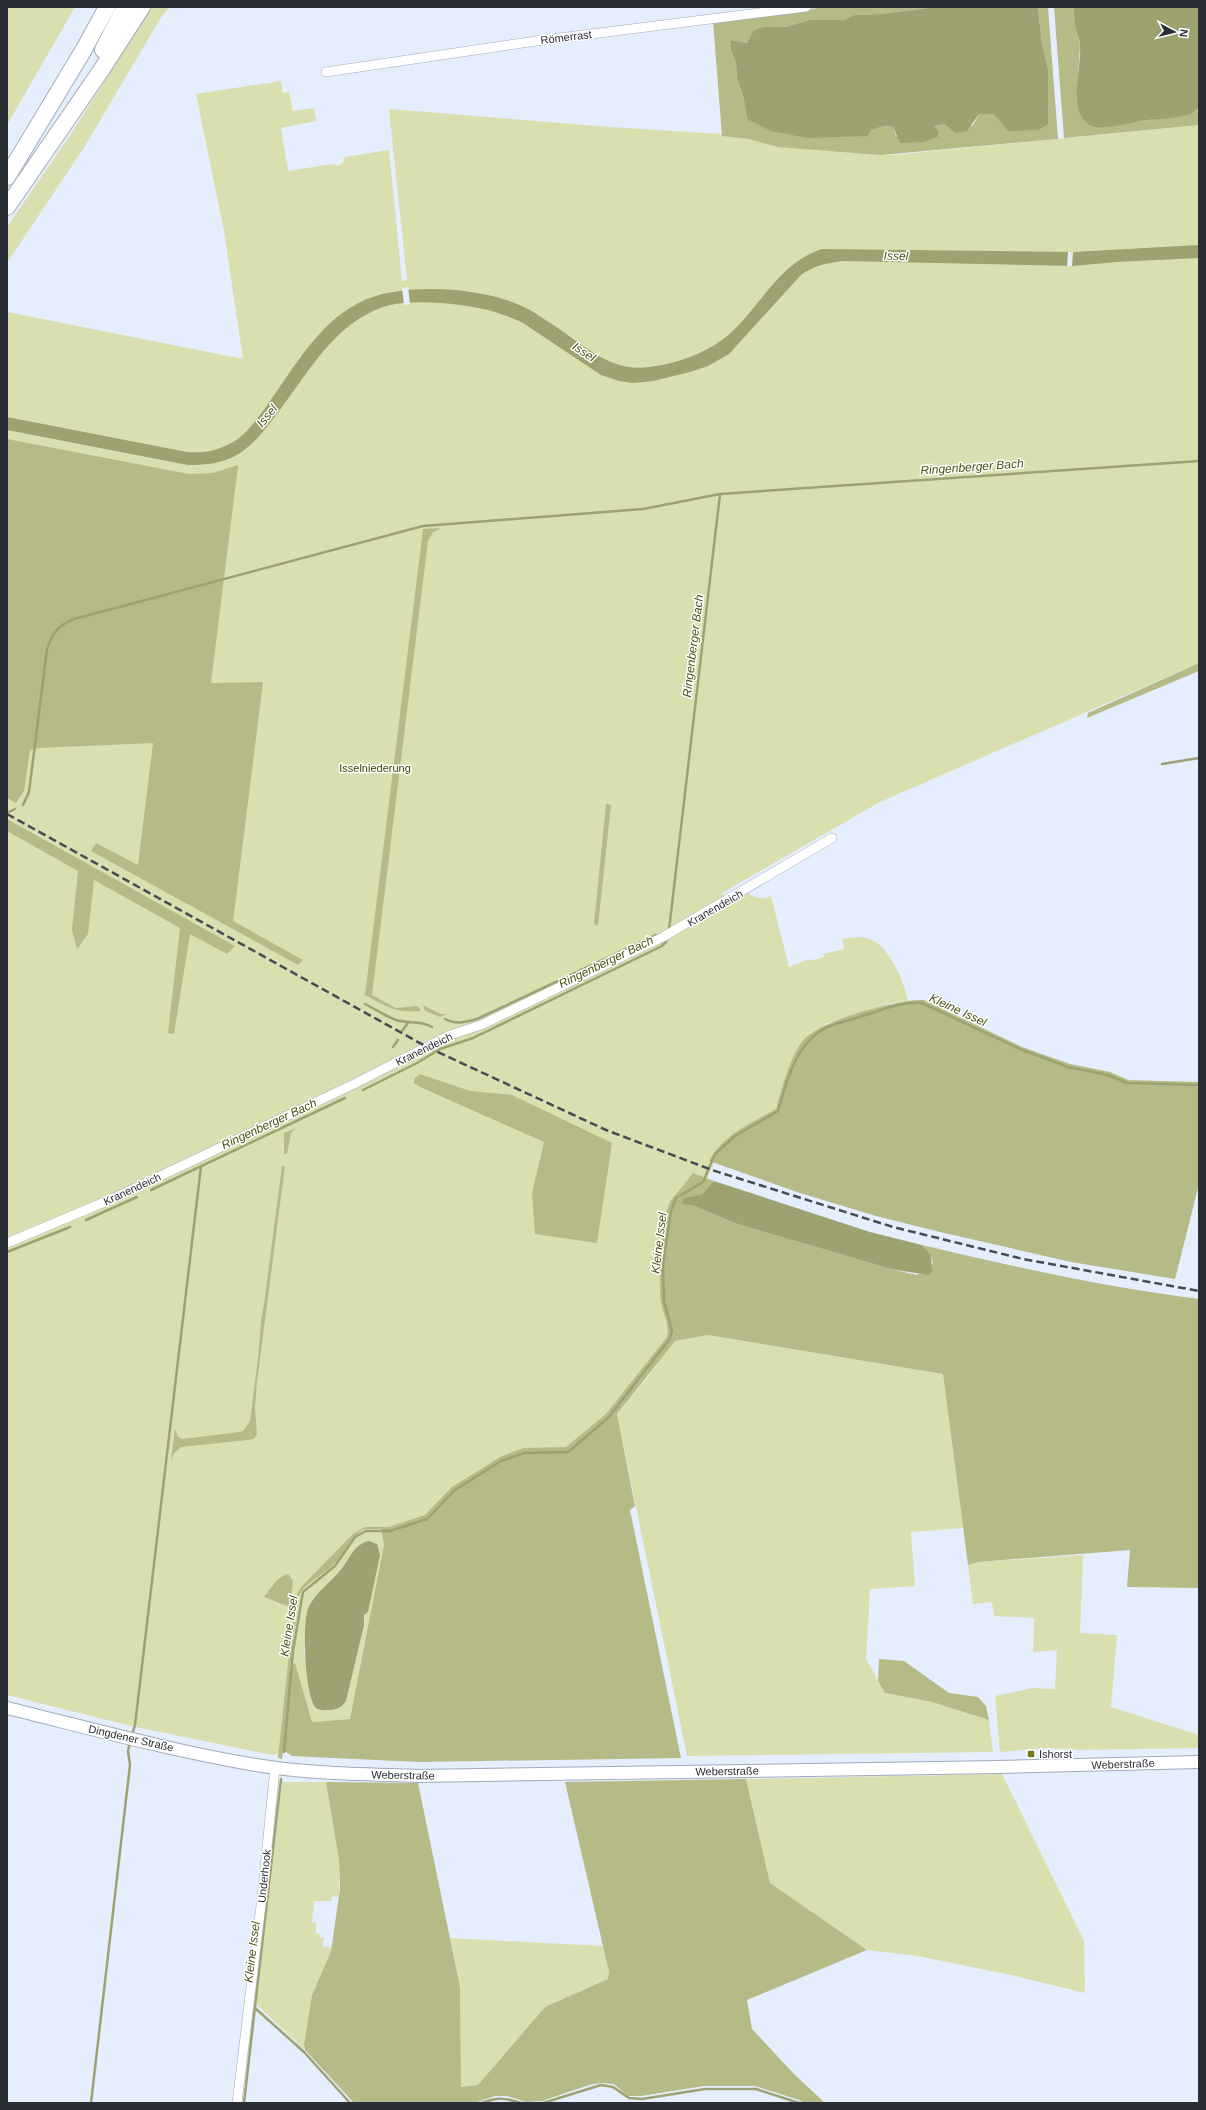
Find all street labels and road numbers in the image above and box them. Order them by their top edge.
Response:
street label: Römerrast [540,28,592,46]
street label: Kranendeich [685,887,745,929]
street label: Kranendeich [394,1030,454,1068]
street label: Kranendeich [101,1171,163,1207]
street label: Dingdener Straße [87,1722,175,1754]
street label: Weberstraße [1091,1757,1155,1771]
street label: Weberstraße [695,1764,759,1778]
street label: Weberstraße [371,1768,435,1782]
street label: Underhook [255,1848,273,1903]

